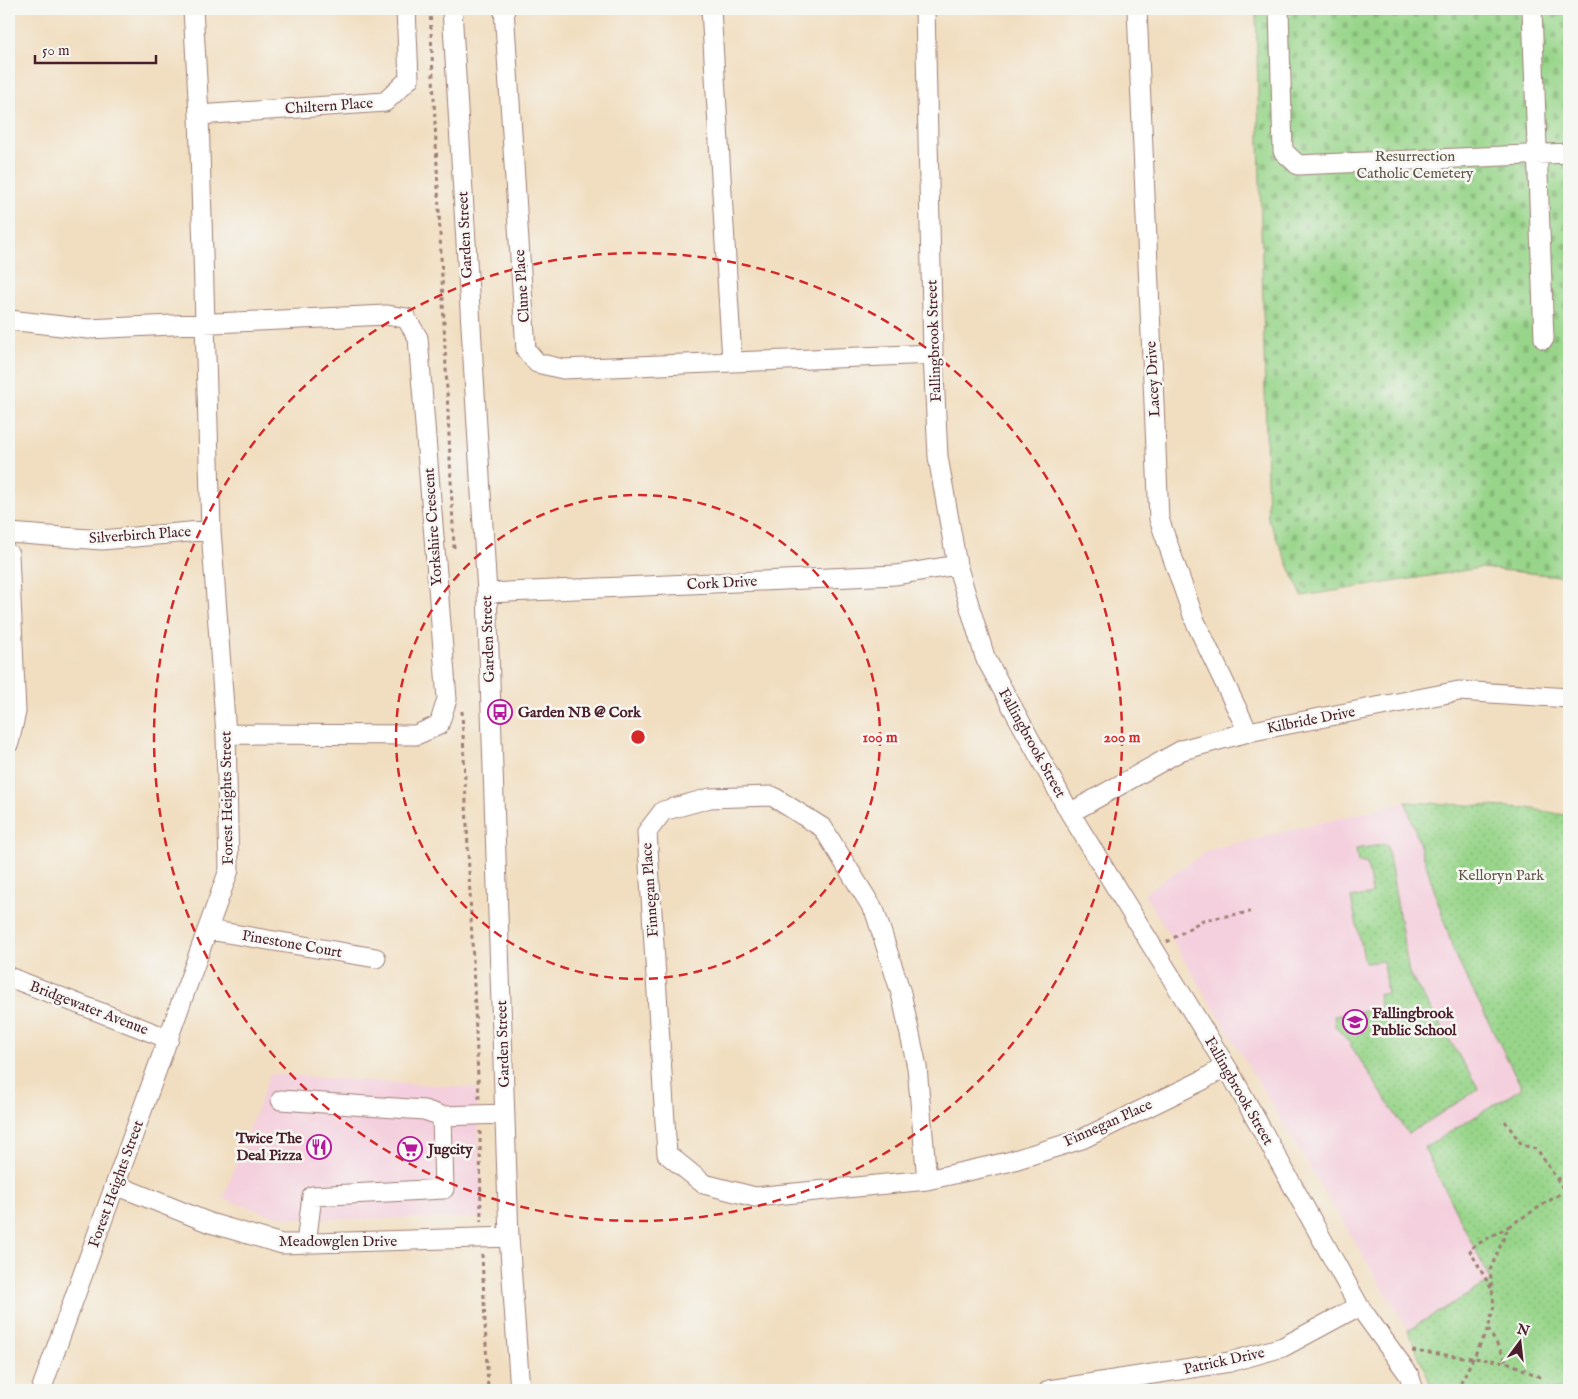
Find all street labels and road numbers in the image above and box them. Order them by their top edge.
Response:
street label: Chiltern Place [284,93,374,119]
street label: Garden Street [453,191,477,279]
street label: Clune Place [510,249,534,323]
street label: Fallingbrook Street [922,280,946,402]
street label: Lacey Drive [1142,340,1164,417]
street label: Yorkshire Crescent [419,467,447,587]
street label: Silverbirch Place [88,522,192,548]
street label: Cork Drive [686,572,758,594]
street label: Garden Street [477,595,499,683]
street label: Fallingbrook Street [994,685,1070,801]
street label: Kilbride Drive [1265,702,1357,738]
street label: Forest Heights Street [216,731,238,865]
street label: Finnegan Place [637,842,663,938]
street label: Pinestone Court [240,926,344,962]
street label: Bridgewater Avenue [27,977,151,1039]
street label: Garden Street [492,1000,514,1088]
street label: Fallingbrook Street [1200,1033,1278,1149]
street label: Finnegan Place [1061,1095,1155,1151]
street label: Forest Heights Street [84,1118,148,1250]
street label: Meadowglen Drive [279,1232,397,1251]
street label: Patrick Drive [1182,1343,1266,1379]

